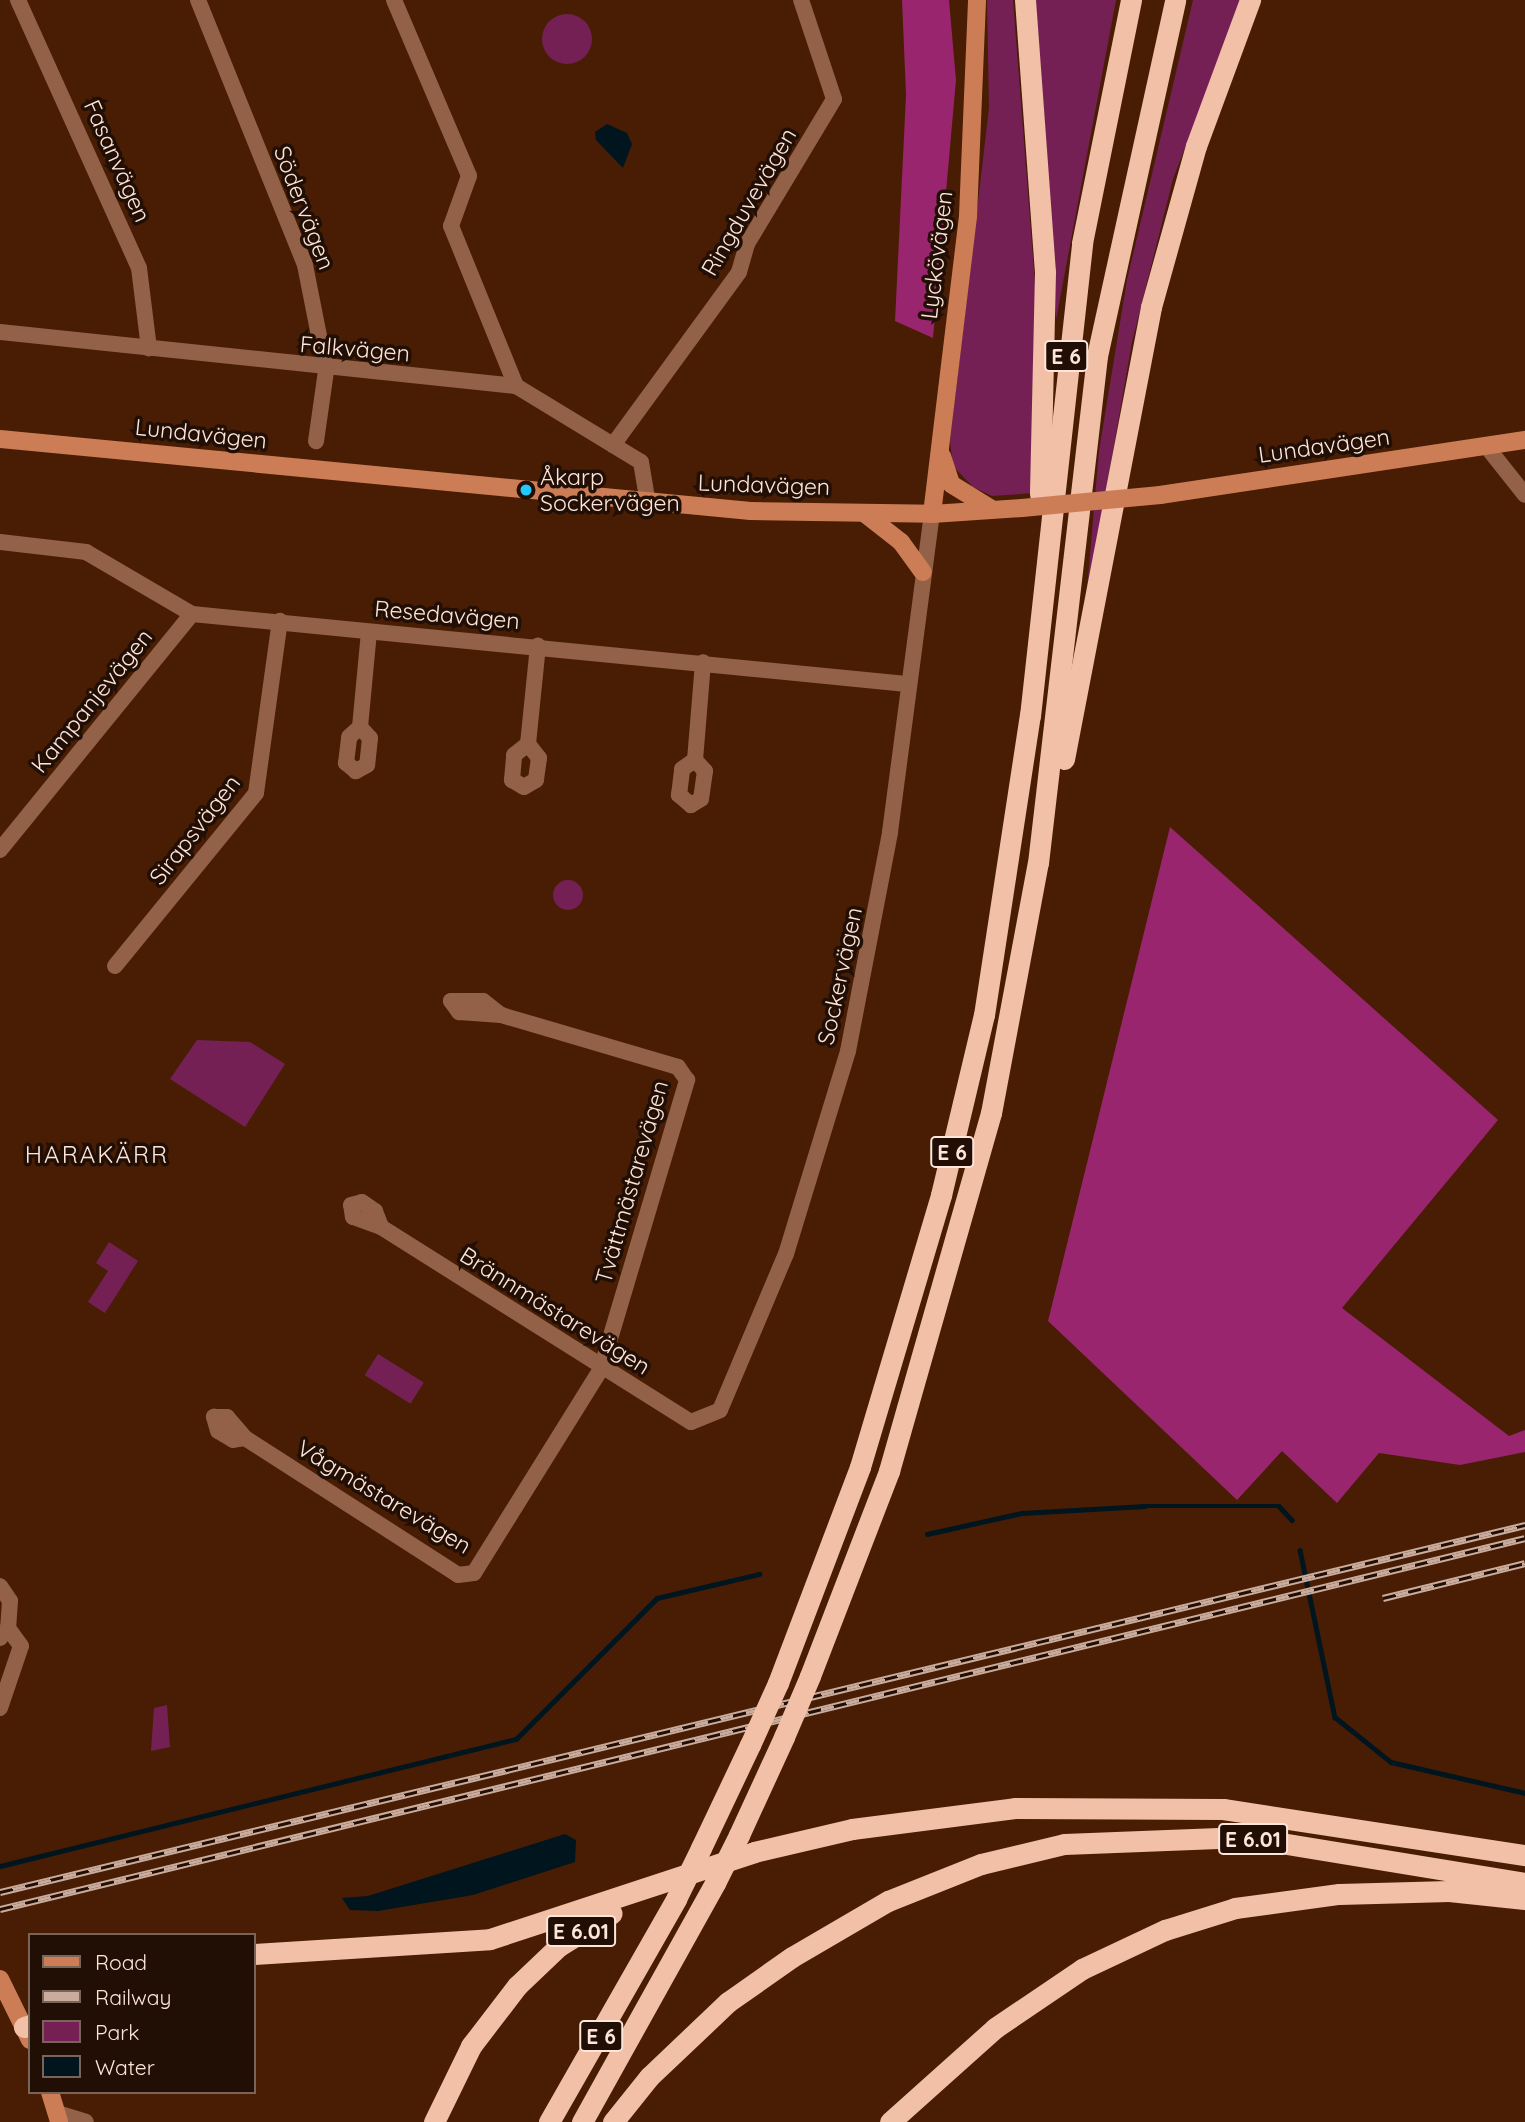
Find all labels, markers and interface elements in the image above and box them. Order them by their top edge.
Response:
street label: Fasanvägen [78,96,156,226]
street label: Ringduvevägen [696,123,802,281]
street label: Södervägen [268,142,340,274]
street label: Lyckövägen [915,189,959,321]
street label: Falkvägen [299,330,411,368]
road number: E 6 [1043,338,1089,374]
street label: Lundavägen [134,413,268,455]
street label: Lundavägen [1256,423,1392,469]
place label: Åkarp Sockervägen [540,463,680,517]
street label: Lundavägen [697,469,831,501]
marker: Åkarp Sockervägen [518,482,534,498]
street label: Resedavägen [373,595,521,635]
street label: Kampanjevägen [26,624,158,778]
street label: Sirapsvägen [144,770,246,890]
street label: Sockervägen [812,905,868,1047]
street label: Tvättmästarevägen [590,1077,674,1287]
road number: E 6 [929,1134,975,1170]
district label: HARAKÄRR [26,1141,168,1169]
street label: Brännmästarevägen [455,1241,655,1381]
street label: Vågmästarevägen [292,1434,476,1560]
road number: E 6.01 [1218,1822,1288,1856]
road number: E 6.01 [546,1913,616,1948]
legend [28,1933,256,2094]
text: Road [95,1949,147,1975]
text: Railway [95,1984,171,2010]
road number: E 6 [578,2018,624,2054]
text: Park [95,2019,139,2045]
text: Water [95,2054,155,2080]

